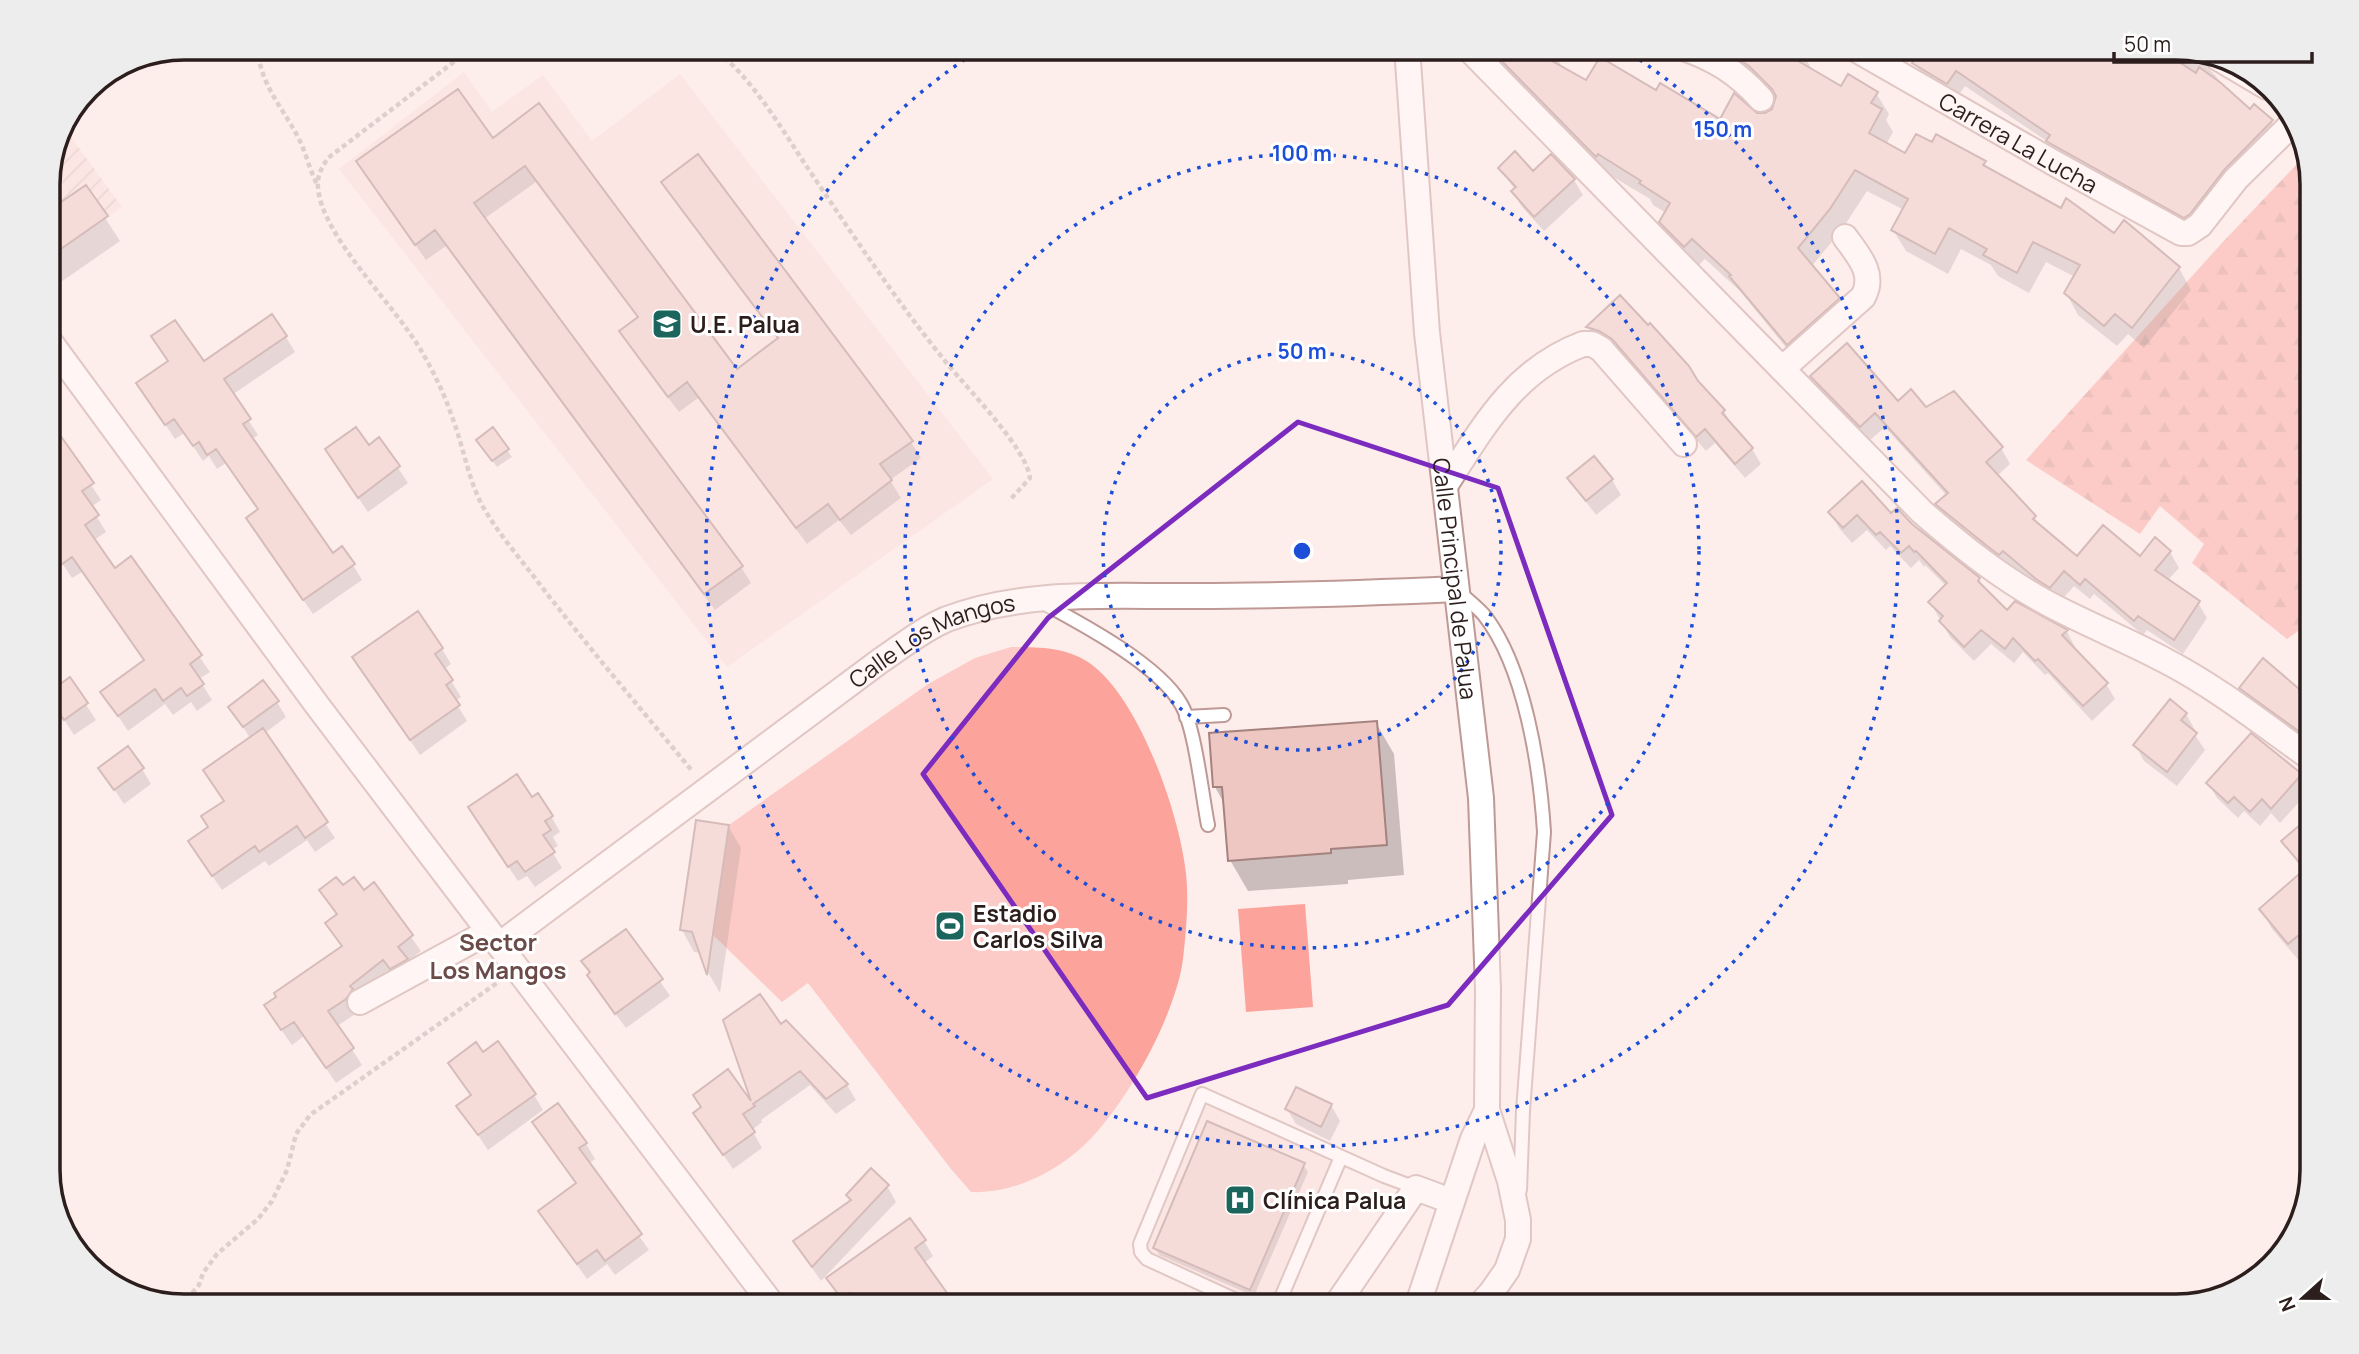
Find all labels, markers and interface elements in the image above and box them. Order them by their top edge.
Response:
scale bar [2114,21,2312,65]
text: 50 m [2124,30,2171,58]
street label: Carrera La Lucha [1933,84,2104,200]
text: 150 m [1694,115,1752,143]
text: 100 m [1272,139,1332,167]
school or university icon: U.E. Palua [650,307,684,341]
place label: U.E. Palua [690,308,800,340]
text: 50 m [1277,337,1327,365]
street label: Calle Principal de Palua [1426,456,1485,701]
centre of rings [1290,539,1314,563]
street label: Calle Los Mangos [842,586,1017,695]
place label: Estadio Carlos Silva [973,897,1103,955]
sports icon: Estadio Carlos Silva [933,909,967,943]
district label: Sector Los Mangos [430,925,566,986]
hospital icon: Clínica Palua [1223,1183,1257,1217]
place label: Clínica Palua [1263,1184,1406,1216]
north arrow [2268,1263,2338,1333]
text: N [2273,1293,2302,1315]

